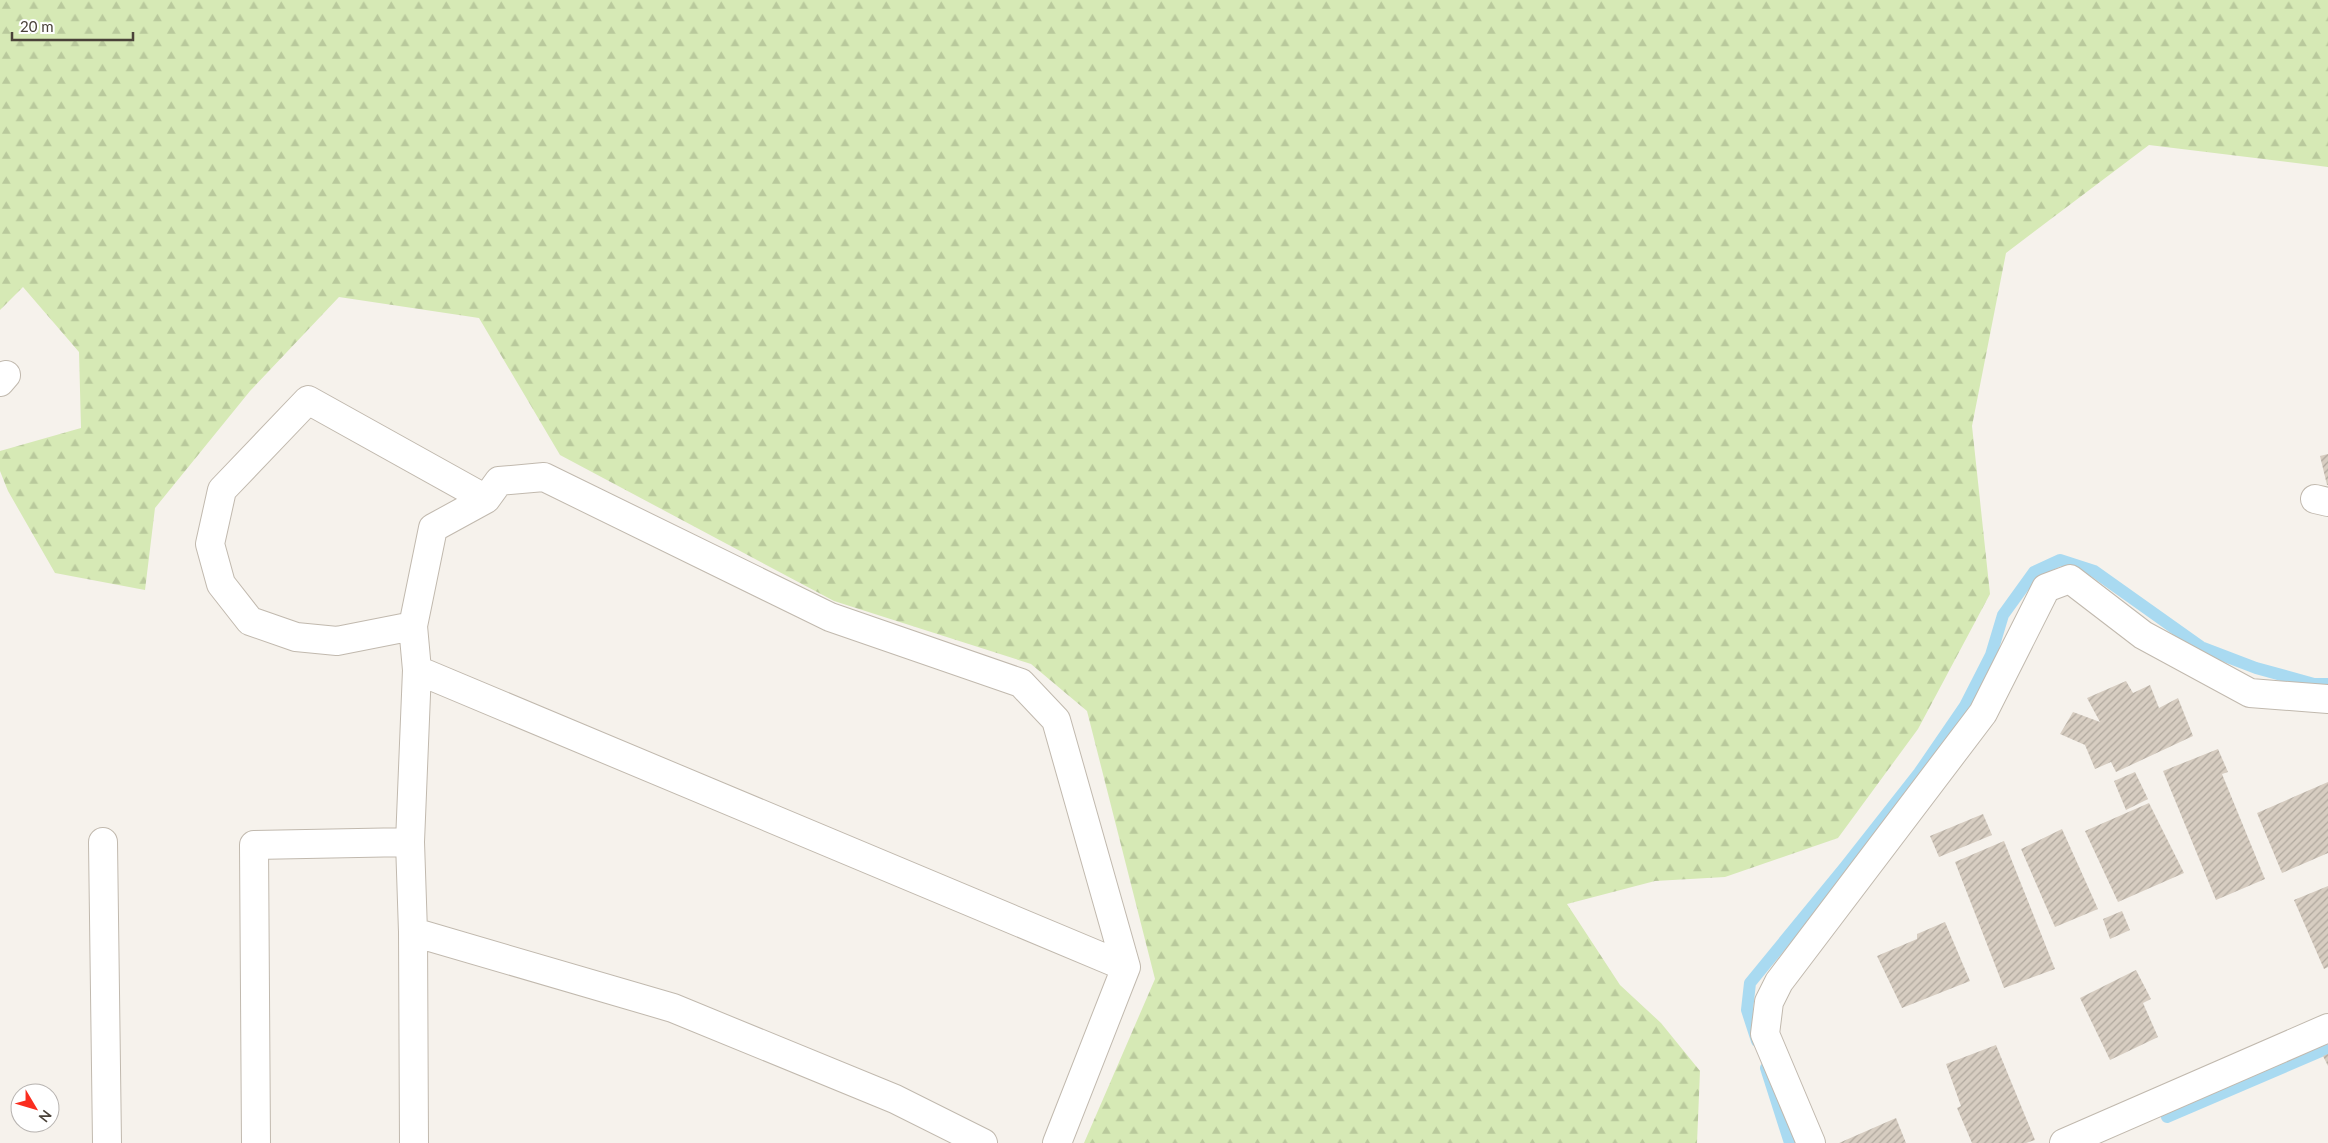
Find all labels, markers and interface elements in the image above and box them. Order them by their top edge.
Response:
scale bar [12,10,134,42]
text: 20 m [20,17,54,35]
north arrow [10,1083,60,1133]
text: N [36,1107,56,1126]

